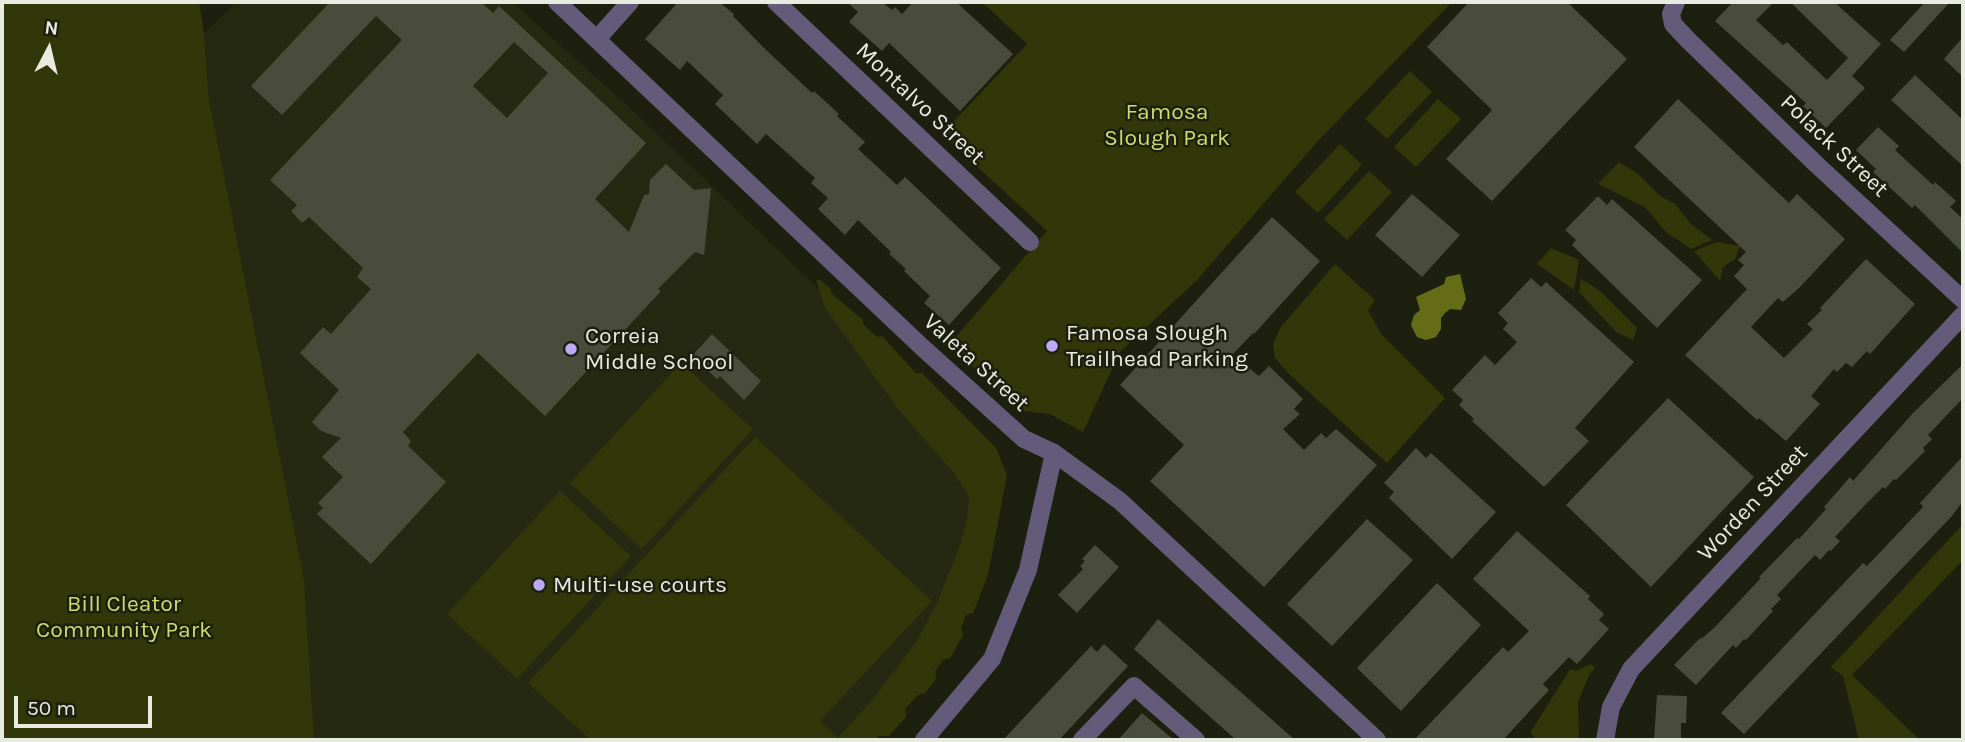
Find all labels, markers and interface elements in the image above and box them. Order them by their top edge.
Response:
north arrow [14,14,84,84]
text: N [43,16,60,40]
street label: Montalvo Street [850,37,990,171]
street label: Polack Street [1774,89,1894,203]
park label: Famosa Slough Park [1104,98,1230,152]
street label: Valeta Street [917,308,1035,418]
place label: Famosa Slough Trailhead Parking [1066,319,1248,373]
place label: Correia Middle School [585,322,734,376]
marker: Famosa Slough Trailhead Parking [1044,338,1060,354]
marker: Correia Middle School [563,341,579,357]
street label: Worden Street [1692,439,1814,567]
place label: Multi-use courts [553,571,727,599]
marker: Multi-use courts [531,577,547,593]
park label: Bill Cleator Community Park [36,590,212,644]
scale bar [18,682,156,726]
text: 50 m [27,696,76,720]

